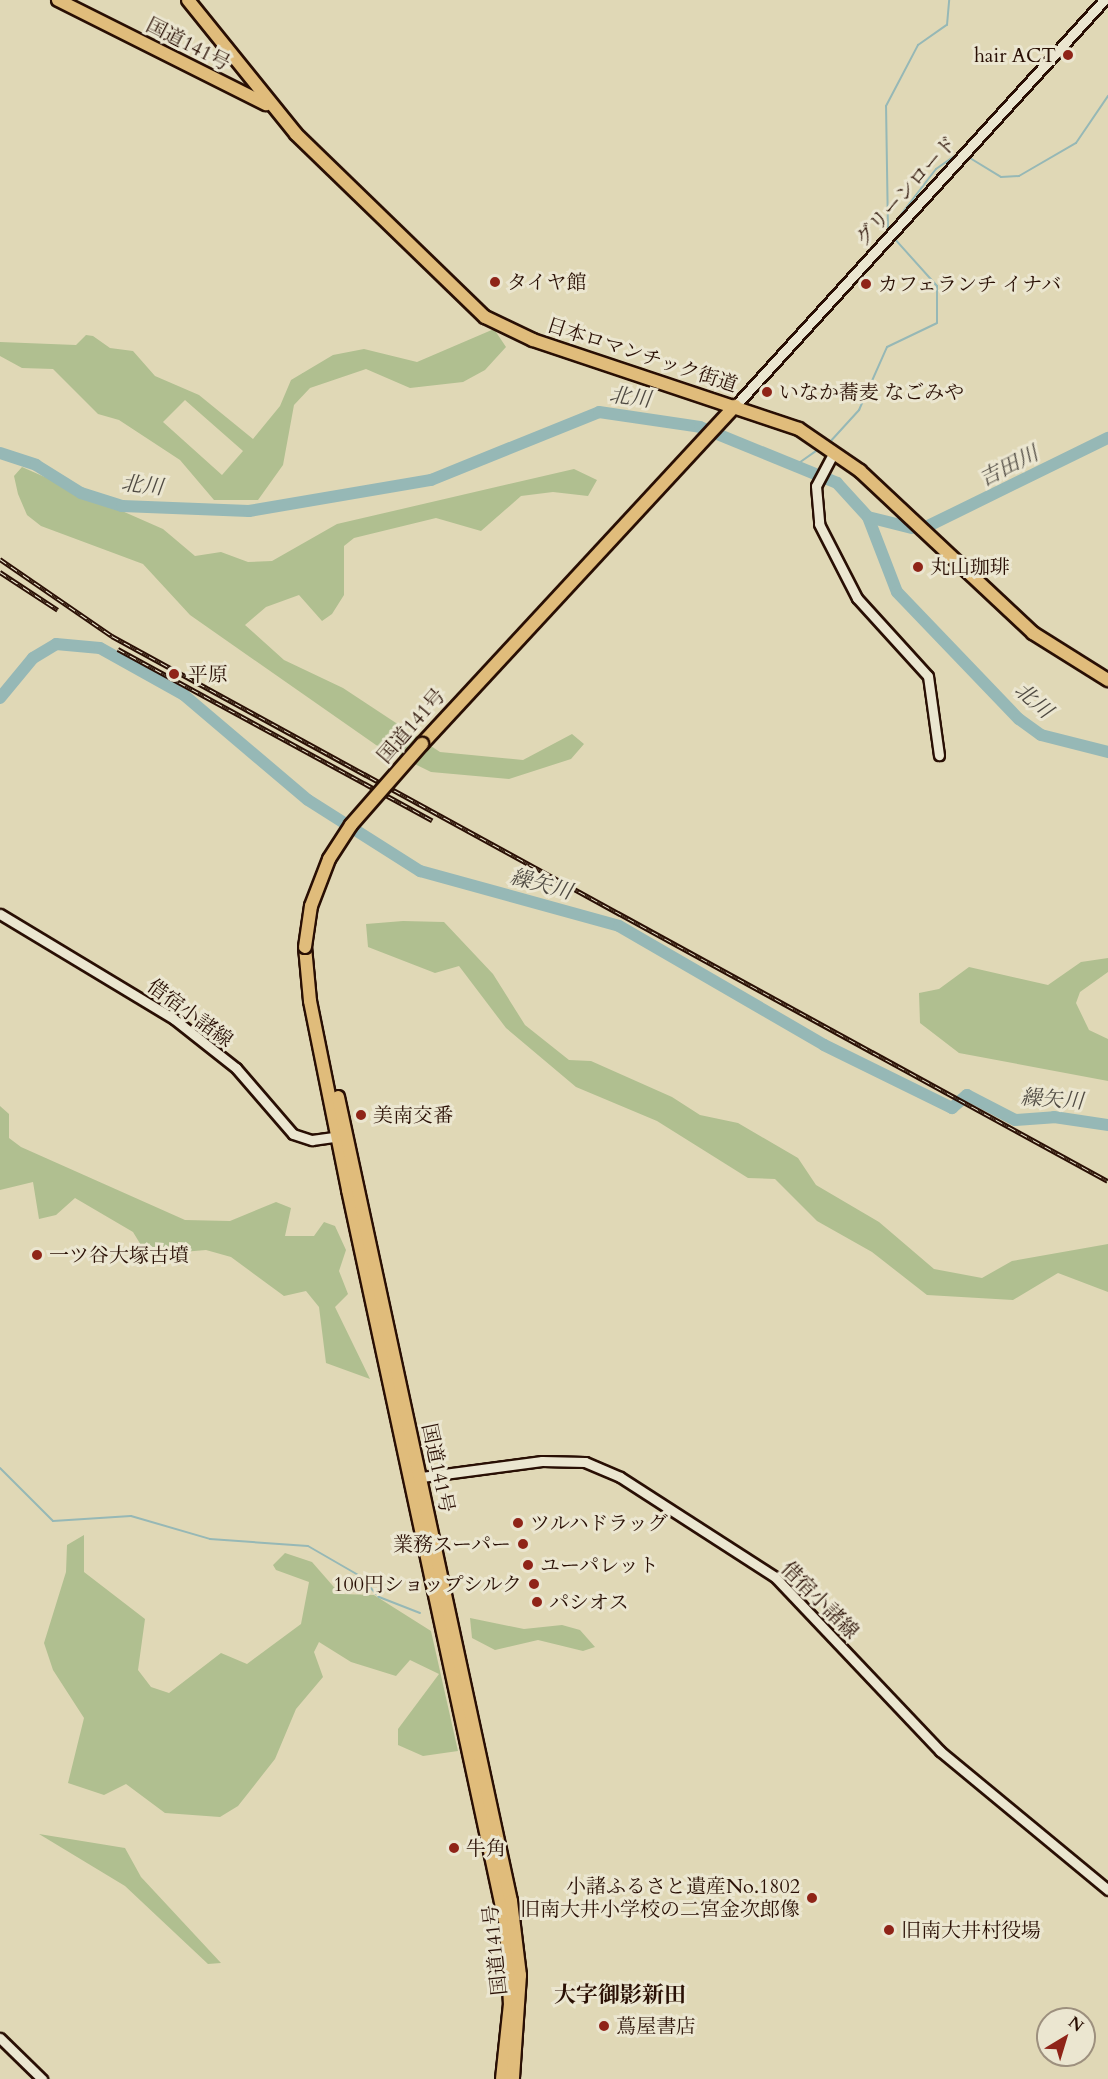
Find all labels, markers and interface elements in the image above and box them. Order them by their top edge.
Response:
street label: 国道141号 [142,13,234,75]
place label: hair ACT [974,43,1056,67]
marker: hair ACT [1061,48,1075,62]
street label: グリーンロード [850,131,962,251]
place label: タイヤ館 [507,270,587,294]
place label: カフェランチ イナバ [878,272,1063,296]
marker: タイヤ館 [488,275,502,289]
marker: カフェランチ イナバ [859,277,873,291]
street label: 日本ロマンチック街道 [543,313,741,397]
place label: いなか蕎麦 なごみや [779,380,964,404]
water label: 北川 [608,383,652,413]
marker: いなか蕎麦 なごみや [760,385,774,399]
water label: 吉田川 [975,441,1043,493]
water label: 北川 [120,471,164,501]
place label: 丸山珈琲 [930,555,1010,579]
marker: 丸山珈琲 [911,560,925,574]
place label: 平原 [188,662,228,686]
marker: 平原 [165,665,183,683]
water label: 北川 [1009,678,1057,724]
street label: 国道141号 [372,684,450,768]
water label: 繰矢川 [507,865,575,905]
street label: 借宿小諸線 [142,974,238,1052]
water label: 繰矢川 [1020,1085,1084,1115]
place label: 美南交番 [373,1103,453,1127]
marker: 美南交番 [354,1108,368,1122]
place label: 一ツ谷大塚古墳 [49,1243,189,1267]
marker: 一ツ谷大塚古墳 [30,1248,44,1262]
street label: 国道141号 [417,1421,459,1515]
place label: ツルハドラッグ [530,1511,670,1535]
marker: ツルハドラッグ [511,1516,525,1530]
place label: 業務スーパー [392,1532,511,1556]
marker: 業務スーパー [516,1537,530,1551]
place label: ユーパレット [540,1553,660,1577]
street label: 借宿小諸線 [776,1556,864,1644]
marker: ユーパレット [521,1558,535,1572]
place label: 100円ショップシルク [331,1572,522,1596]
marker: 100円ショップシルク [527,1577,541,1591]
place label: パシオス [549,1590,629,1614]
marker: パシオス [530,1595,544,1609]
place label: 牛角 [466,1836,506,1860]
marker: 牛角 [447,1841,461,1855]
place label: 小諸ふるさと遺産No.1802 旧南大井小学校の二宮金次郎像 [520,1874,800,1921]
marker: 小諸ふるさと遺産No.1802 旧南大井小学校の二宮金次郎像 [805,1891,819,1905]
street label: 国道141号 [478,1904,512,1996]
place label: 旧南大井村役場 [901,1918,1041,1942]
marker: 旧南大井村役場 [882,1923,896,1937]
district label: 大字御影新田 [554,1983,686,2009]
north arrow [1036,2007,1096,2067]
text: N [1064,2011,1088,2037]
place label: 蔦屋書店 [616,2014,696,2038]
marker: 蔦屋書店 [597,2019,611,2033]

